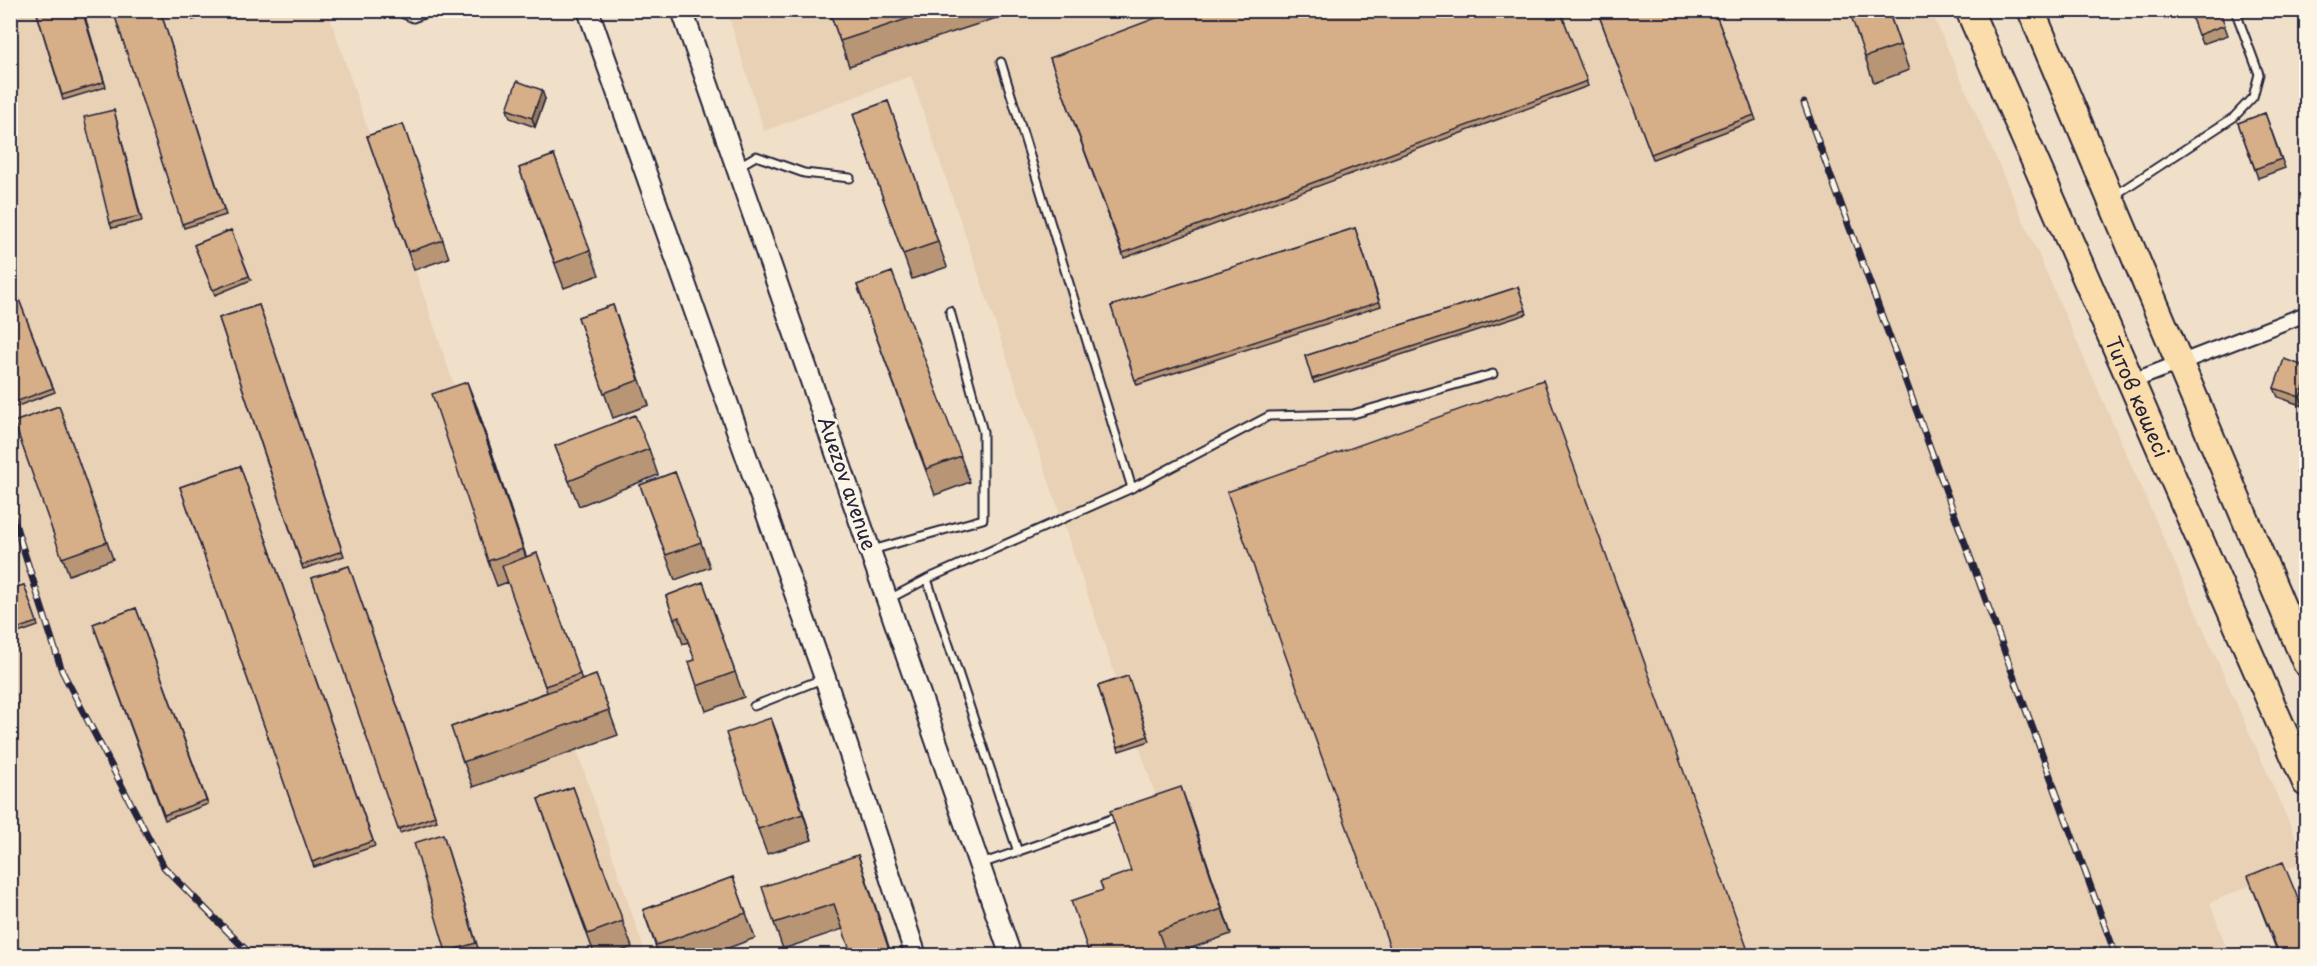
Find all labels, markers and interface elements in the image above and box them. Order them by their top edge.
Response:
street label: Титов көшесі [2098,332,2177,462]
street label: Auezov avenue [811,412,885,554]

